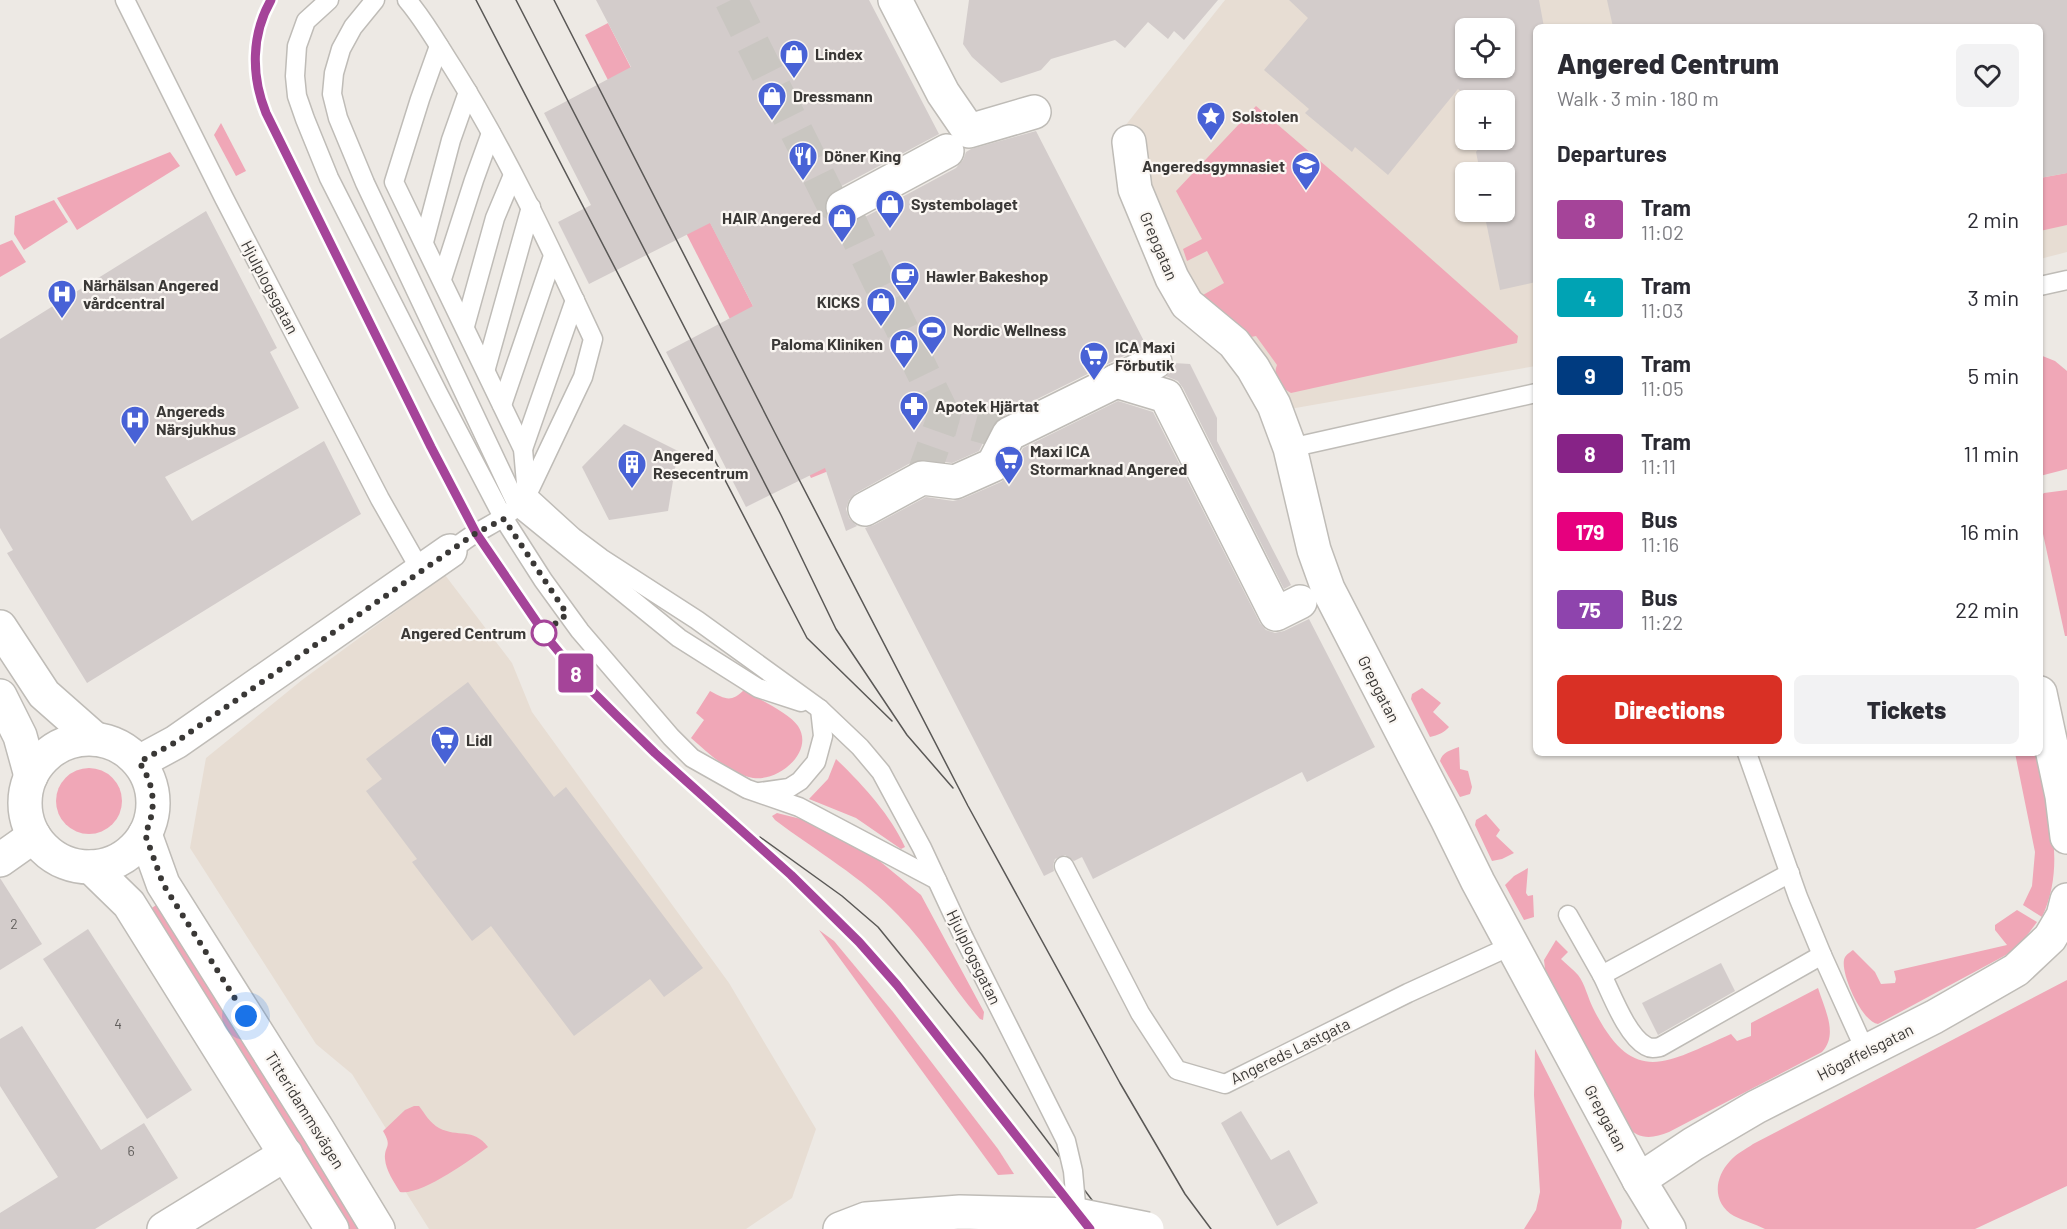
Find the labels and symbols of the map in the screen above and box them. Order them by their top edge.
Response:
shop icon: Lindex [778,38,810,80]
place label: Lindex [815,44,863,63]
shop icon: Dressmann [756,80,788,122]
place label: Dressmann [793,86,873,105]
place icon: Solstolen [1195,100,1227,142]
place label: Solstolen [1232,106,1299,125]
restaurant icon: Döner King [787,140,819,182]
place label: Döner King [824,146,901,165]
school or university icon: Angeredsgymnasiet [1290,150,1322,192]
place label: Angeredsgymnasiet [1142,156,1285,175]
shop icon: Systembolaget [874,188,906,230]
place label: Systembolaget [911,194,1018,213]
shop icon: HAIR Angered [826,202,858,244]
place label: HAIR Angered [722,208,821,227]
street label: Grepgatan [1137,209,1182,283]
street label: Hjulplogsgatan [238,237,303,337]
cafe icon: Hawler Bakeshop [889,260,921,302]
place label: Hawler Bakeshop [926,266,1048,285]
place label: Närhälsan Angered vårdcentral [83,275,219,312]
hospital icon: Närhälsan Angered vårdcentral [46,278,78,320]
shop icon: KICKS [865,286,897,328]
place label: KICKS [817,292,860,311]
sports icon: Nordic Wellness [916,314,948,356]
place label: Nordic Wellness [953,320,1066,339]
shop icon: Paloma Kliniken [888,328,920,370]
place label: Paloma Kliniken [771,334,883,353]
place label: ICA Maxi Förbutik [1115,337,1175,374]
supermarket icon: ICA Maxi Förbutik [1078,340,1110,382]
pharmacy icon: Apotek Hjärtat [898,390,930,432]
place label: Apotek Hjärtat [935,396,1039,415]
place label: Angereds Närsjukhus [156,401,236,438]
hospital icon: Angereds Närsjukhus [119,404,151,446]
place label: Maxi ICA Stormarknad Angered [1030,441,1187,478]
supermarket icon: Maxi ICA Stormarknad Angered [993,444,1025,486]
place label: Angered Resecentrum [653,445,748,482]
building icon: Angered Resecentrum [616,448,648,490]
marker: Angered Centrum [531,620,557,646]
place label: Angered Centrum [400,623,526,642]
street label: Grepgatan [1355,652,1404,725]
line badge: 8 [556,654,596,692]
supermarket icon: Lidl [429,724,461,766]
place label: Lidl [466,730,492,749]
street label: Hjulplogsgatan [943,906,1006,1007]
house number: 2 [10,915,18,932]
your location [231,1001,261,1031]
street label: Angereds Lastgata [1227,1013,1353,1088]
house number: 4 [114,1015,122,1032]
street label: Högaffelsgatan [1813,1019,1916,1084]
street label: Titteridammsvägen [262,1048,349,1172]
street label: Grepgatan [1581,1081,1632,1154]
house number: 6 [127,1142,135,1159]

